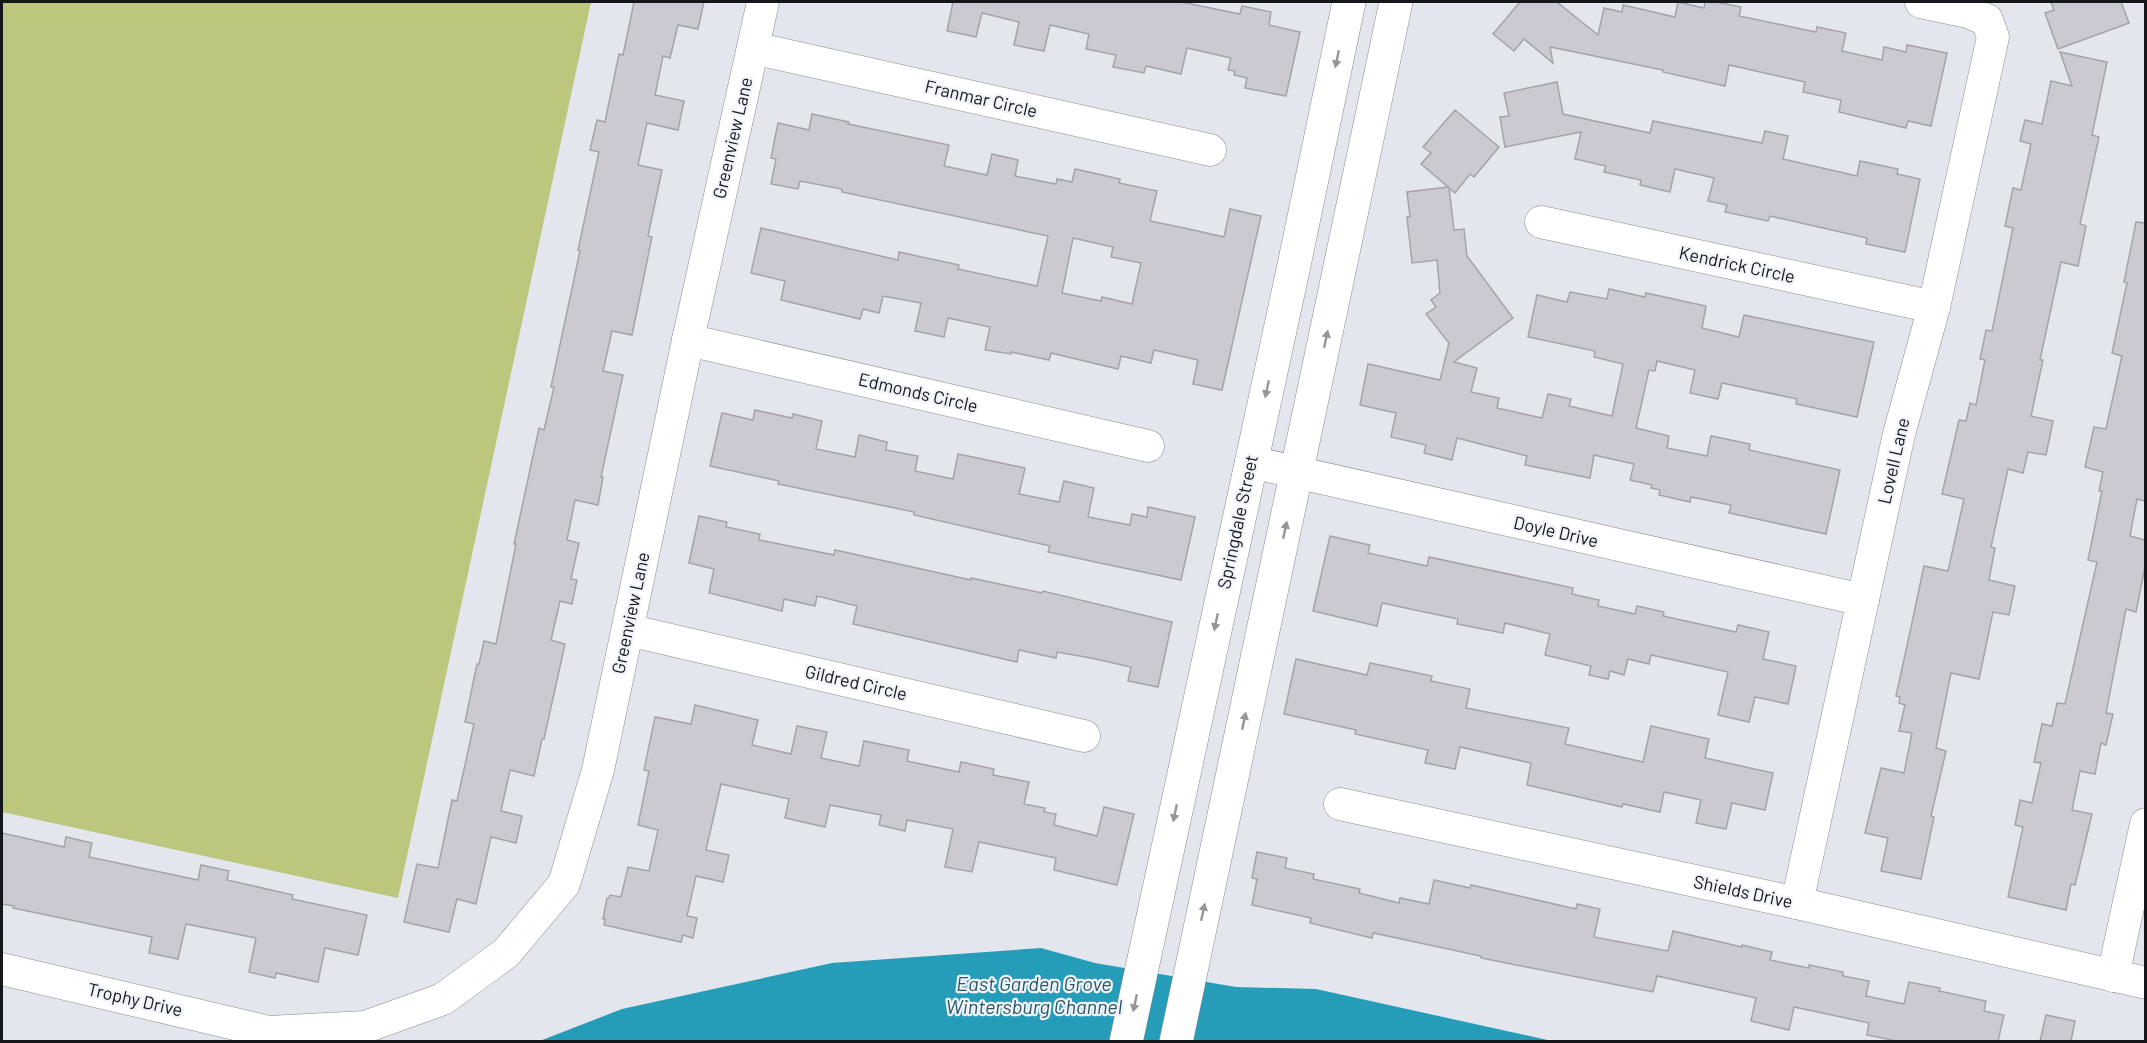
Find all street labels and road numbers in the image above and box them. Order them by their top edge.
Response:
street label: Franmar Circle [923,74,1040,122]
street label: Greenview Lane [707,75,757,201]
street label: Kendrick Circle [1677,241,1797,287]
street label: Edmonds Circle [856,368,980,416]
street label: Lovell Lane [1872,415,1914,506]
street label: Springdale Street [1212,453,1262,591]
street label: Doyle Drive [1512,511,1601,551]
street label: Greenview Lane [606,550,654,676]
street label: Gildred Circle [803,660,909,704]
street label: Shields Drive [1692,870,1795,912]
street label: Trophy Drive [85,977,185,1021]

